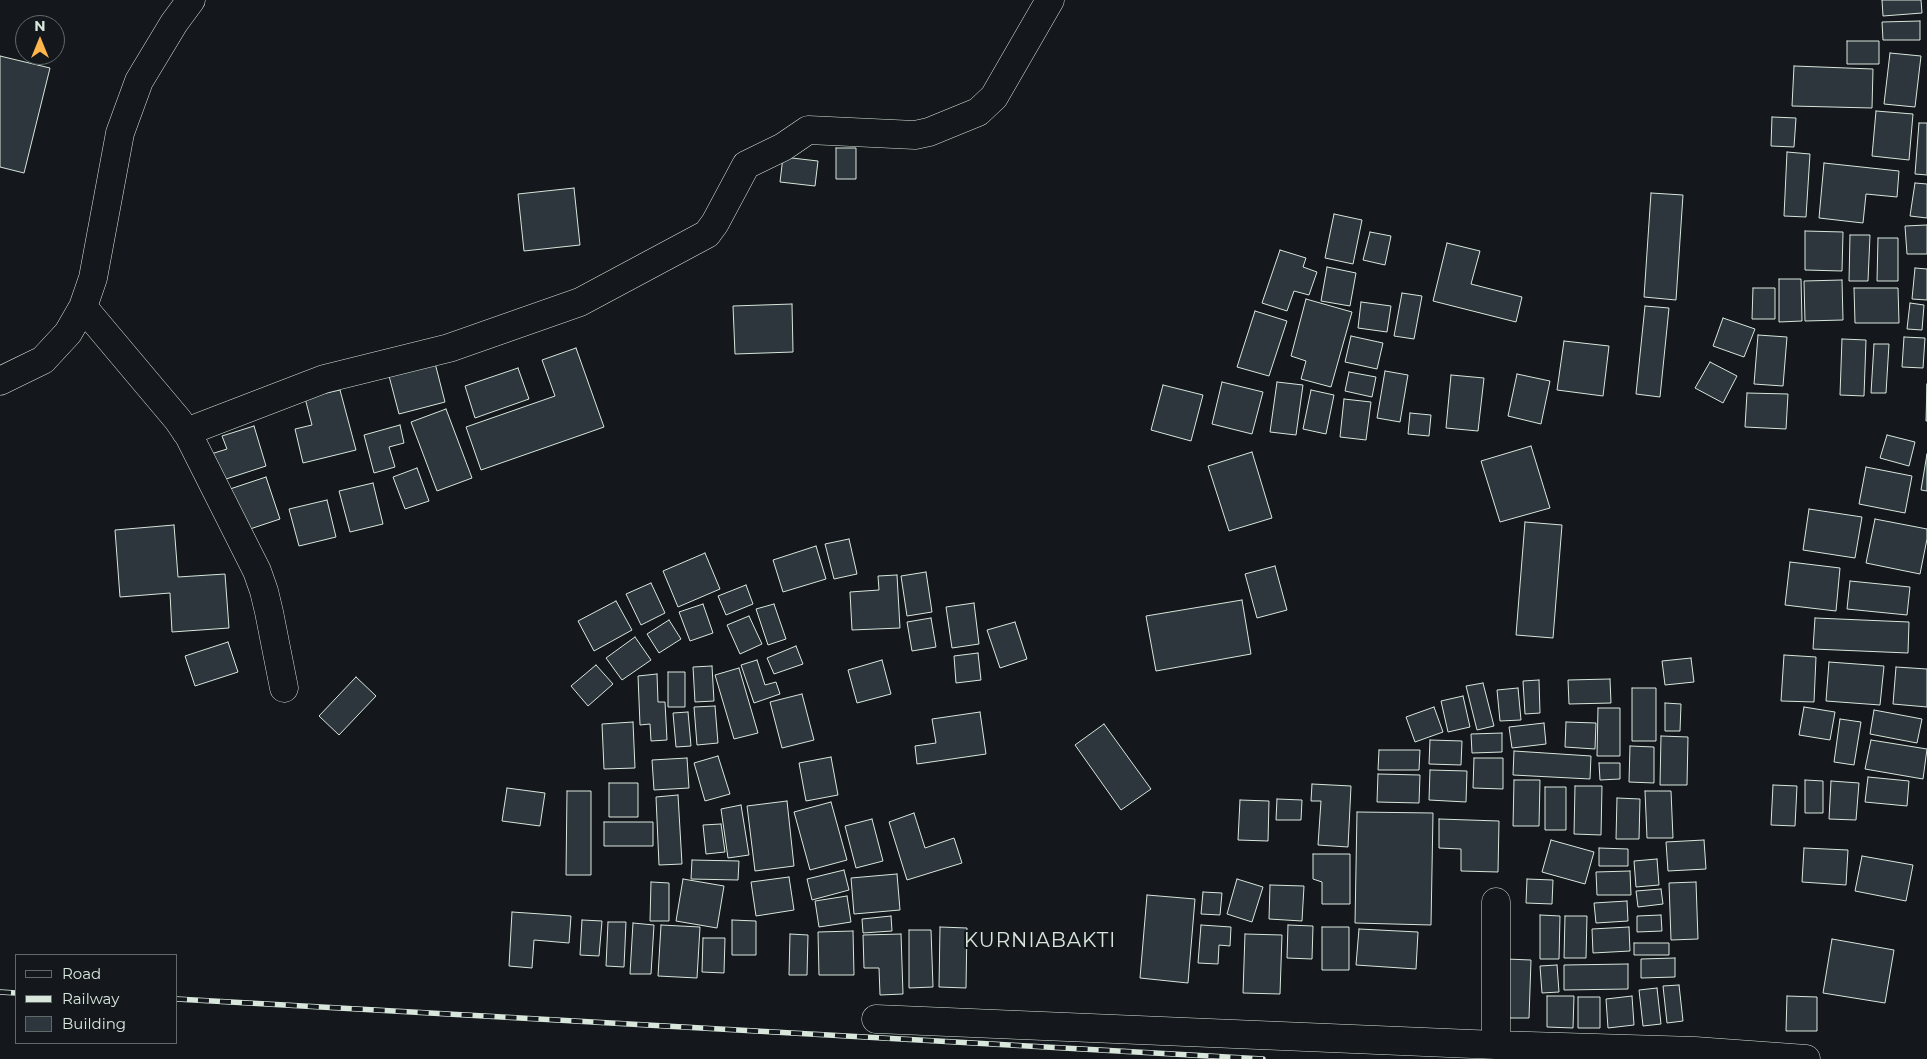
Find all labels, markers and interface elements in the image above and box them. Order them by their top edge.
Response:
north arrow [15,15,65,65]
text: N [34,17,46,35]
district label: KURNIABAKTI [962,929,1118,953]
legend [15,954,178,1044]
text: Road [62,964,101,983]
text: Railway [62,989,119,1008]
text: Building [62,1014,126,1033]

